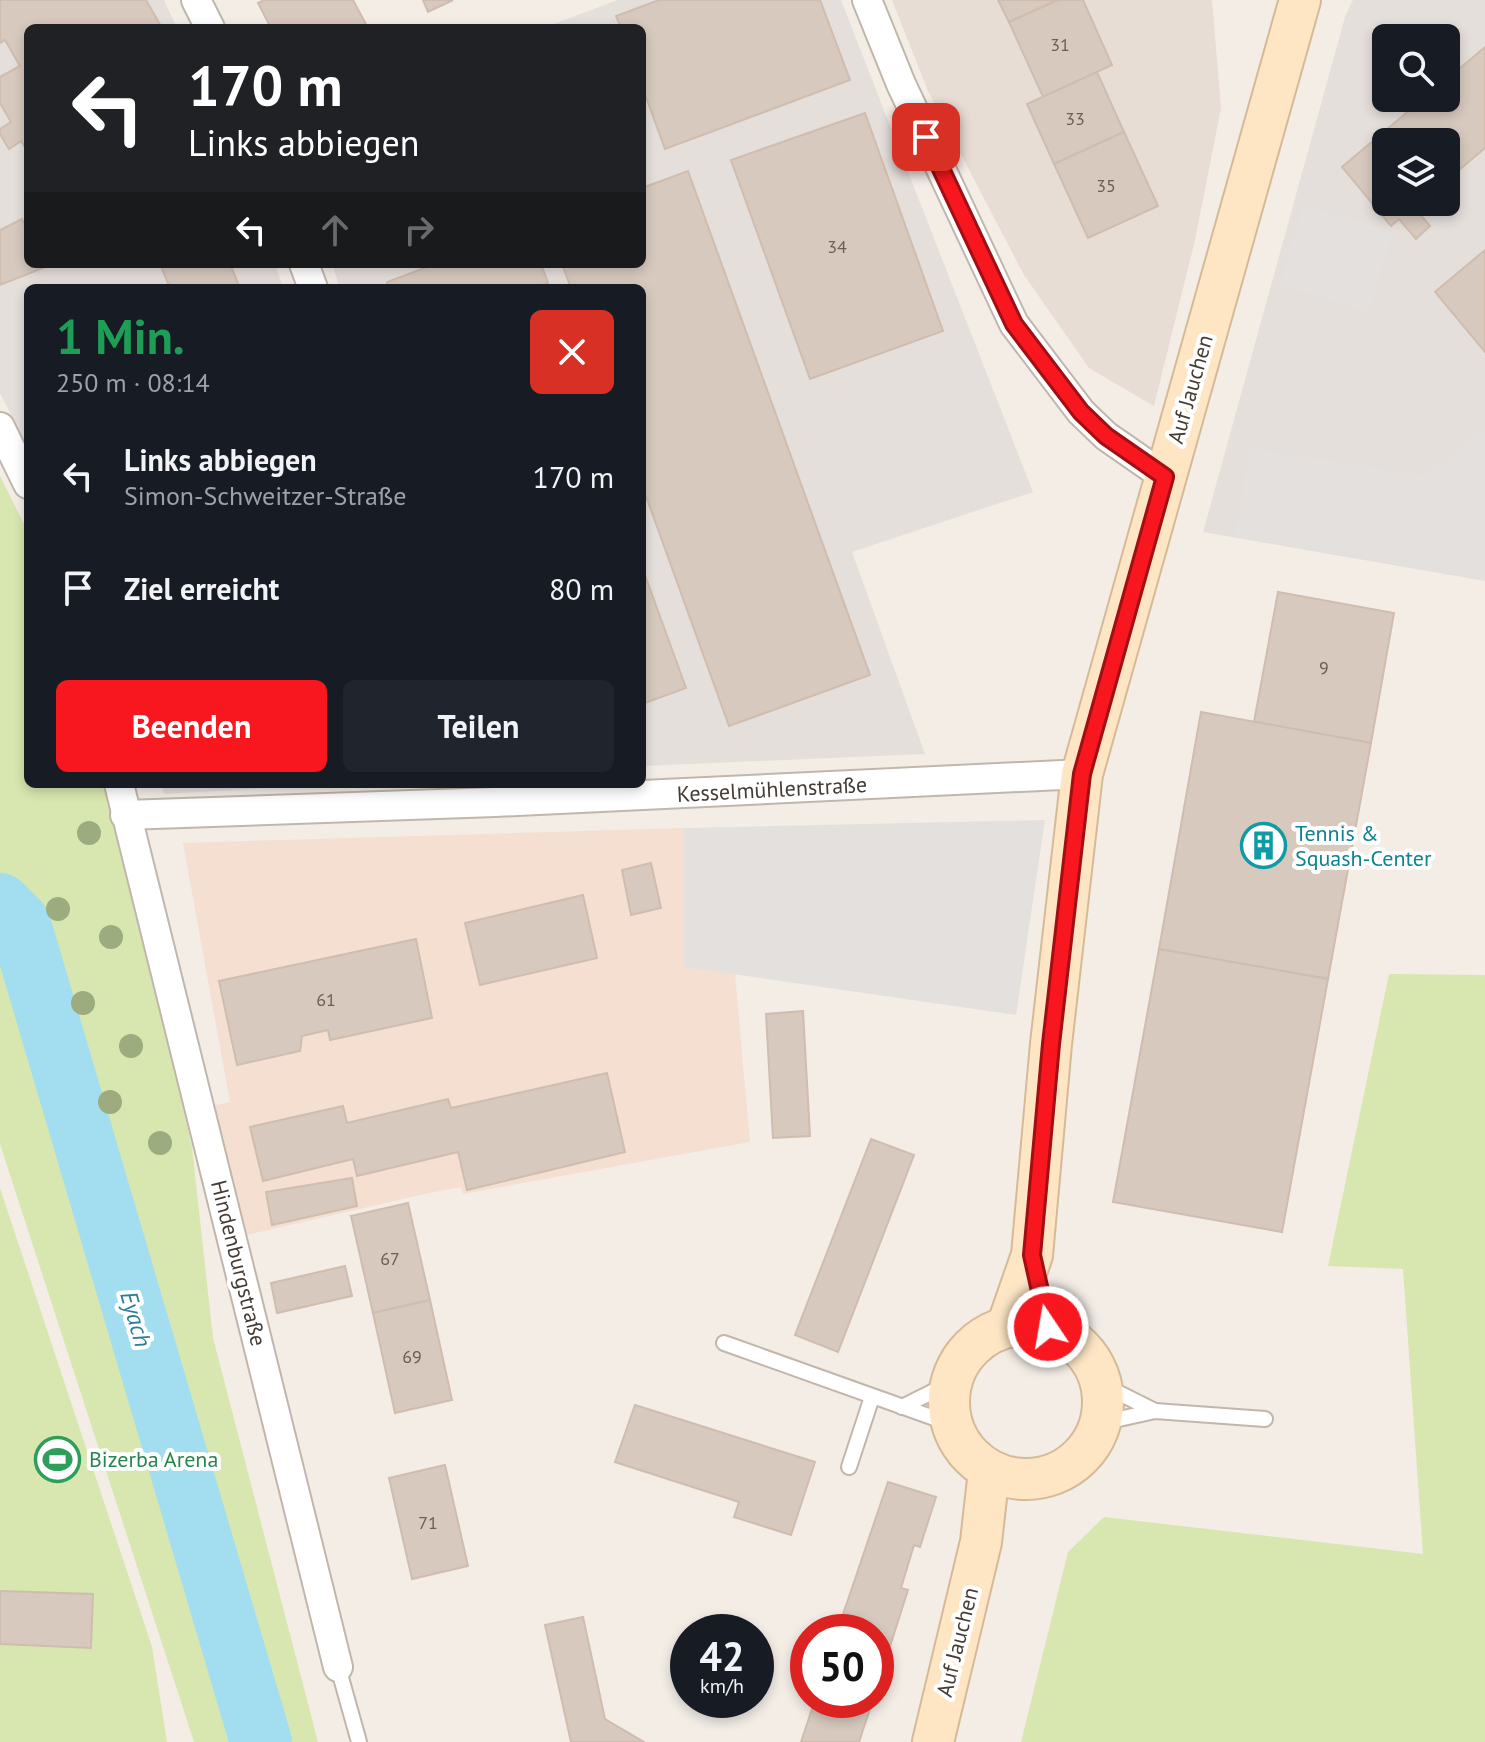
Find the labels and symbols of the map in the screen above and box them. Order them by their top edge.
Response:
house number: 31 [1050,33,1070,56]
pin [892,103,960,171]
house number: 33 [1065,107,1085,130]
house number: 35 [1096,174,1116,197]
house number: 34 [827,235,847,258]
street label: Auf Jauchen [1161,331,1219,447]
house number: 9 [1319,656,1329,679]
street label: Kesselmühlenstraße [676,770,868,808]
place label: Tennis & Squash-Center [1295,819,1432,872]
building icon: Tennis & Squash-Center [1240,822,1288,870]
house number: 61 [316,988,336,1011]
street label: Hindenburgstraße [205,1177,273,1349]
house number: 67 [380,1247,400,1270]
position arrow [1006,1285,1090,1369]
water label: Eyach [113,1287,159,1351]
house number: 69 [402,1345,422,1368]
sports icon: Bizerba Arena [34,1435,82,1483]
place label: Bizerba Arena [89,1445,218,1473]
house number: 71 [418,1511,438,1534]
street label: Auf Jauchen [930,1584,984,1700]
speed limit sign: 50 [790,1614,894,1718]

